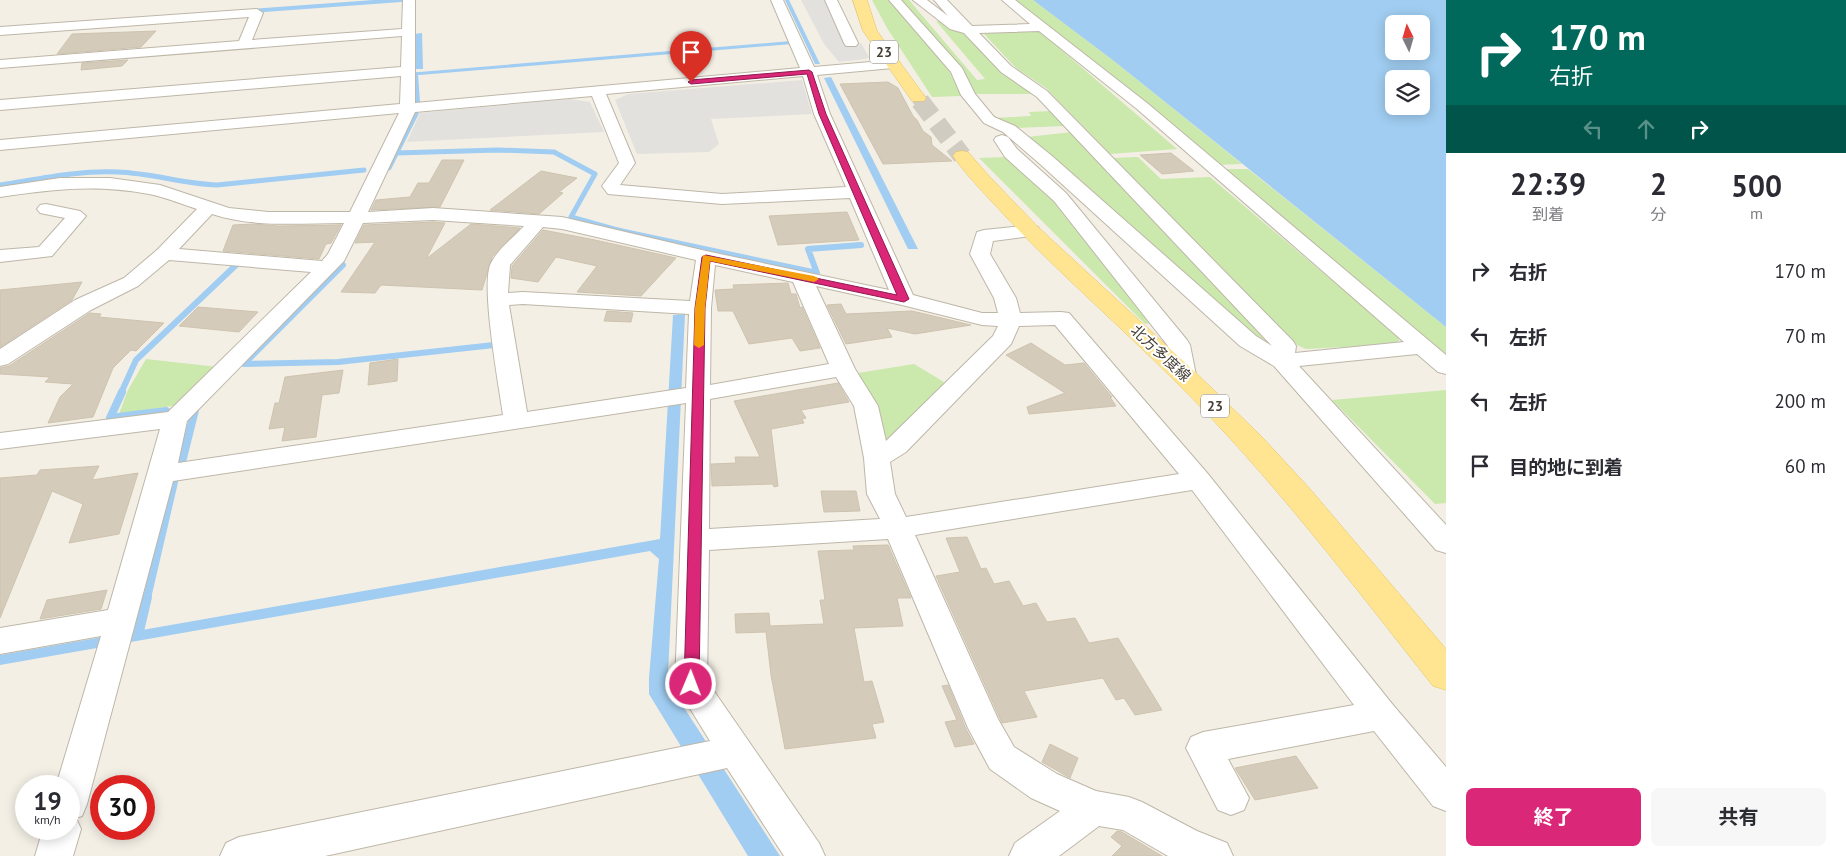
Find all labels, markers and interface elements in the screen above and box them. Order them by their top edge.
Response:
text: 170 m [1549,14,1646,60]
north arrow [1385,15,1430,60]
map controls [1385,15,1430,115]
icon: right [1466,20,1531,85]
pin [670,31,712,82]
icon: arrive [677,38,705,66]
road number: 23 [870,41,898,64]
text: 右折 [1549,62,1593,90]
button: layers [1385,70,1430,115]
icon: left [1579,115,1607,143]
icon: ahead [1632,115,1660,143]
icon: right [1685,115,1713,143]
text: 22:39 [1510,164,1586,203]
text: 2 [1650,164,1667,203]
text: 500 [1731,166,1782,205]
text: m [1750,203,1763,223]
text: 到着 [1532,204,1564,224]
text: 分 [1651,204,1667,224]
icon: right [1466,257,1494,285]
text: 170 m [1774,259,1826,283]
text: 右折 [1509,260,1547,284]
street label: 北方多度線 [1127,320,1195,386]
icon: left [1466,322,1494,350]
text: 70 m [1785,324,1826,348]
text: 左折 [1509,325,1547,349]
icon: left [1466,387,1494,415]
text: 200 m [1774,389,1826,413]
text: 左折 [1509,390,1547,414]
road number: 23 [1201,394,1229,418]
icon: arrive [1466,452,1494,480]
text: 60 m [1785,454,1826,478]
text: 目的地に到着 [1509,455,1623,479]
position arrow [664,657,716,709]
speed limit sign: 30 [90,775,155,840]
text: 19 [33,785,62,817]
button: 終了 [1466,788,1641,846]
button: 共有 [1651,788,1826,846]
text: km/h [34,812,61,827]

